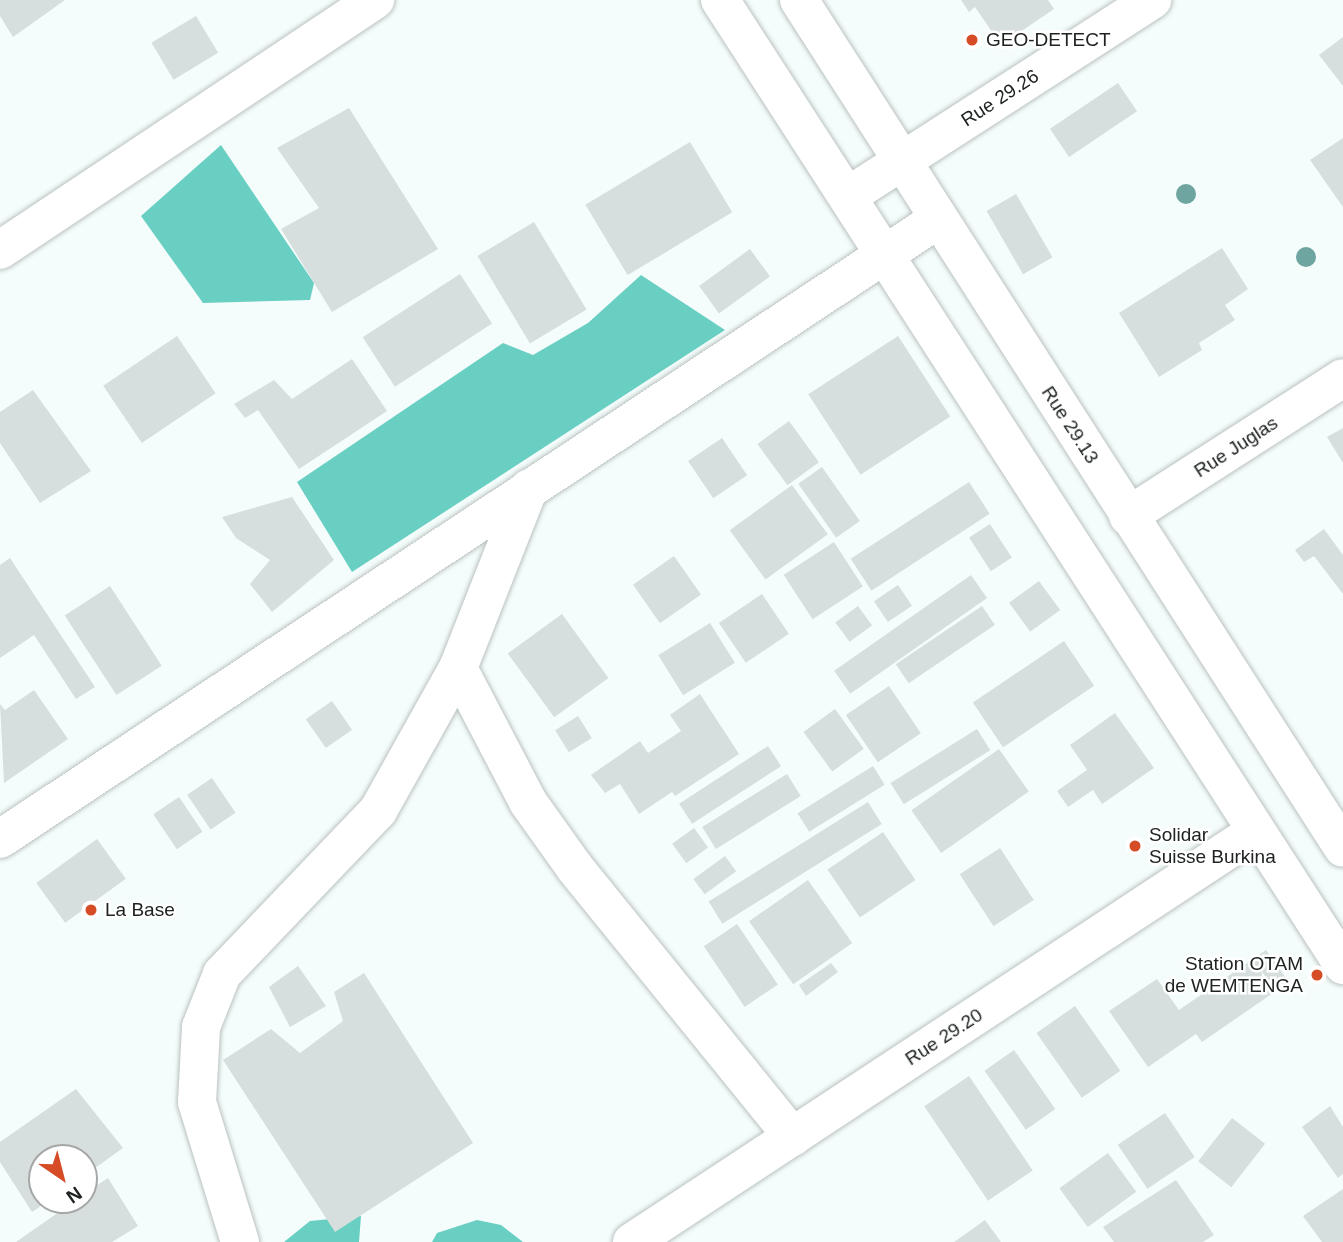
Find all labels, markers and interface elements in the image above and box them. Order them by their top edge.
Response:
place label: GEO-DETECT [986,29,1111,51]
marker: GEO-DETECT [964,32,980,48]
street label: Rue 29.26 [957,65,1043,131]
street label: Rue 29.13 [1037,382,1103,468]
street label: Rue Juglas [1190,412,1282,482]
place label: Solidar Suisse Burkina [1149,824,1276,868]
marker: Solidar Suisse Burkina [1127,838,1143,854]
place label: La Base [105,899,175,921]
marker: La Base [83,902,99,918]
place label: Station OTAM de WEMTENGA [1165,953,1303,997]
marker: Station OTAM de WEMTENGA [1309,967,1325,983]
street label: Rue 29.20 [901,1004,987,1070]
north arrow [28,1144,98,1214]
text: N [63,1182,86,1208]

